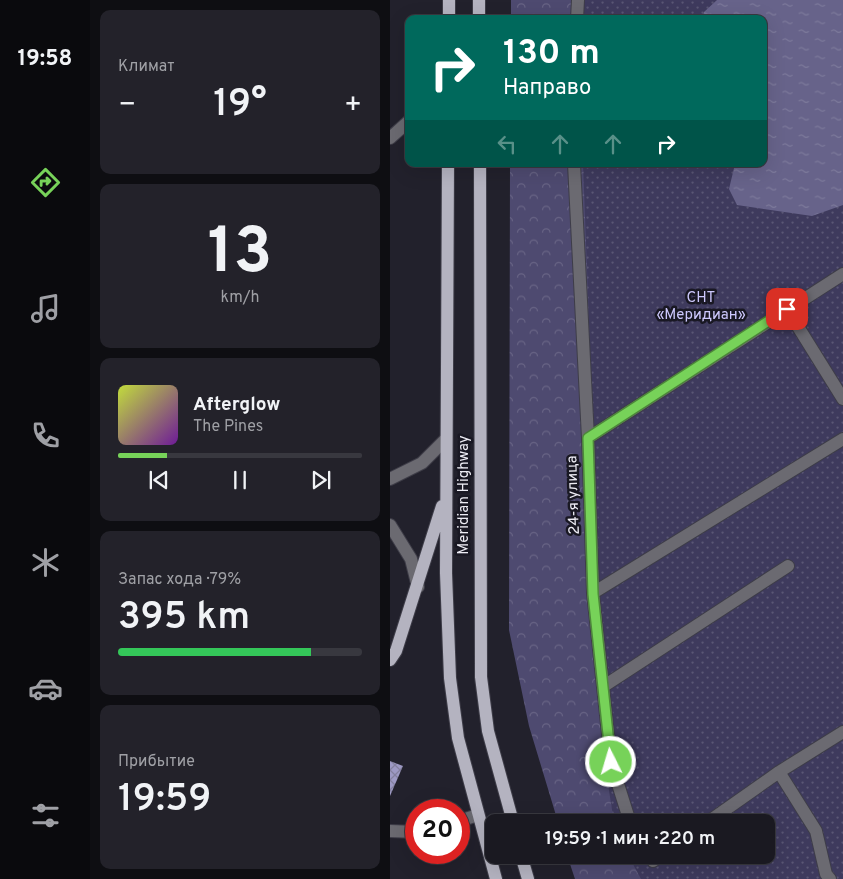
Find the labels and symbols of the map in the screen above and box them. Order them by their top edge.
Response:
pin [766,288,808,330]
park label: СНТ «Меридиан» [656,289,746,325]
street label: Meridian Highway [455,435,474,555]
street label: 24-я улица [563,455,585,535]
position arrow [584,735,636,787]
speed limit sign: 20 [405,799,470,864]

